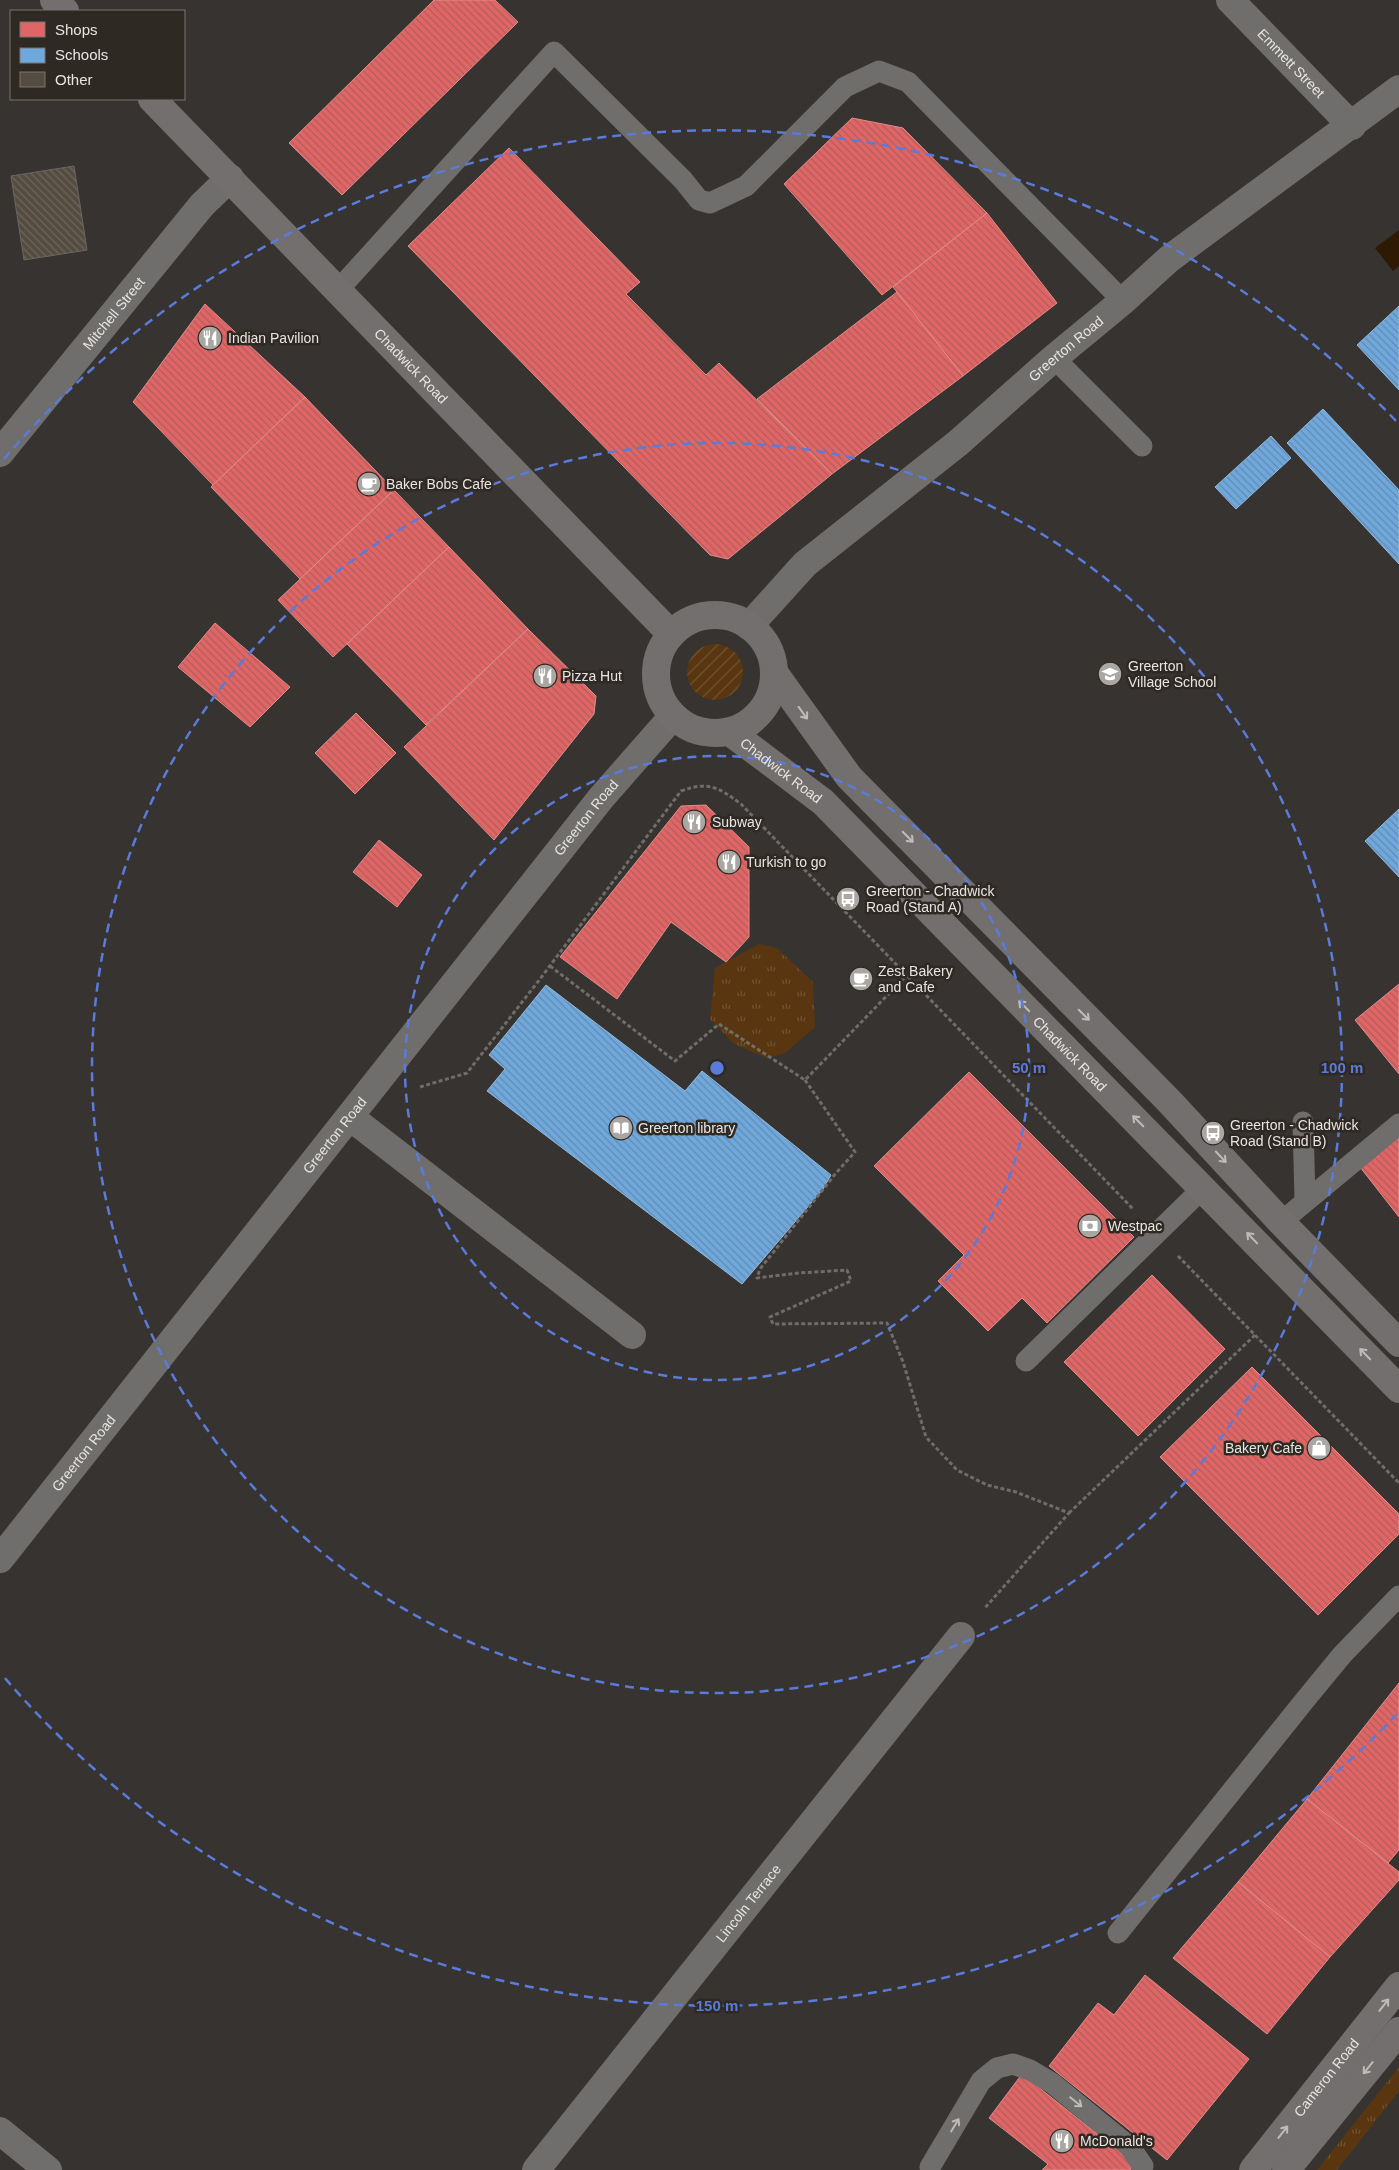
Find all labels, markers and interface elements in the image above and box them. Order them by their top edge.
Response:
legend [10,10,185,100]
text: Shops [55,21,98,38]
street label: Emmett Street [1254,25,1328,101]
text: Schools [55,46,108,63]
text: Other [55,71,93,88]
street label: Mitchell Street [79,274,148,353]
street label: Greerton Road [1025,313,1107,385]
restaurant icon: Indian Pavilion [197,325,223,351]
street label: Chadwick Road [371,325,451,407]
place label: Indian Pavilion [228,330,319,346]
cafe icon: Baker Bobs Cafe [356,471,382,497]
place label: Baker Bobs Cafe [386,476,492,492]
place label: Greerton Village School [1128,658,1216,690]
school or university icon: Greerton Village School [1097,661,1123,687]
restaurant icon: Pizza Hut [532,663,558,689]
place label: Pizza Hut [562,668,622,684]
one-way arrow [798,706,808,720]
street label: Chadwick Road [737,735,825,806]
street label: Greerton Road [551,776,621,859]
restaurant icon: Subway [681,809,707,835]
place label: Subway [712,814,762,830]
one-way arrow [902,831,914,843]
restaurant icon: Turkish to go [716,849,742,875]
place label: Turkish to go [746,854,827,870]
place label: Greerton - Chadwick Road (Stand A) [866,883,995,915]
bus stop icon: Greerton - Chadwick Road (Stand A) [835,886,861,912]
place label: Zest Bakery and Cafe [878,963,953,995]
cafe icon: Zest Bakery and Cafe [848,966,874,992]
one-way arrow [1018,1000,1030,1012]
one-way arrow [1078,1009,1090,1021]
street label: Chadwick Road [1030,1013,1110,1094]
centre of rings [708,1059,726,1077]
text: 50 m [1012,1059,1046,1076]
text: 100 m [1321,1059,1363,1076]
street label: Greerton Road [300,1094,370,1177]
library icon: Greerton library [608,1115,634,1141]
one-way arrow [1132,1115,1144,1128]
place label: Greerton - Chadwick Road (Stand B) [1230,1117,1359,1149]
place label: Greerton library [638,1120,735,1136]
bus stop icon: Greerton - Chadwick Road (Stand B) [1200,1120,1226,1146]
one-way arrow [1215,1151,1227,1163]
bank icon: Westpac [1077,1213,1103,1239]
place label: Westpac [1108,1218,1162,1234]
one-way arrow [1245,1232,1258,1244]
one-way arrow [1359,1348,1371,1360]
street label: Greerton Road [49,1412,119,1494]
shop icon: Bakery Cafe [1306,1435,1332,1461]
place label: Bakery Cafe [1225,1440,1302,1456]
street label: Lincoln Terrace [713,1861,784,1945]
text: 150 m [696,1997,738,2014]
one-way arrow [1379,1998,1390,2011]
street label: Cameron Road [1291,2035,1362,2120]
one-way arrow [1363,2062,1374,2075]
one-way arrow [1069,2097,1082,2108]
one-way arrow [950,2118,960,2132]
one-way arrow [1278,2126,1289,2139]
restaurant icon: McDonald's [1049,2128,1075,2154]
place label: McDonald's [1080,2133,1153,2149]

